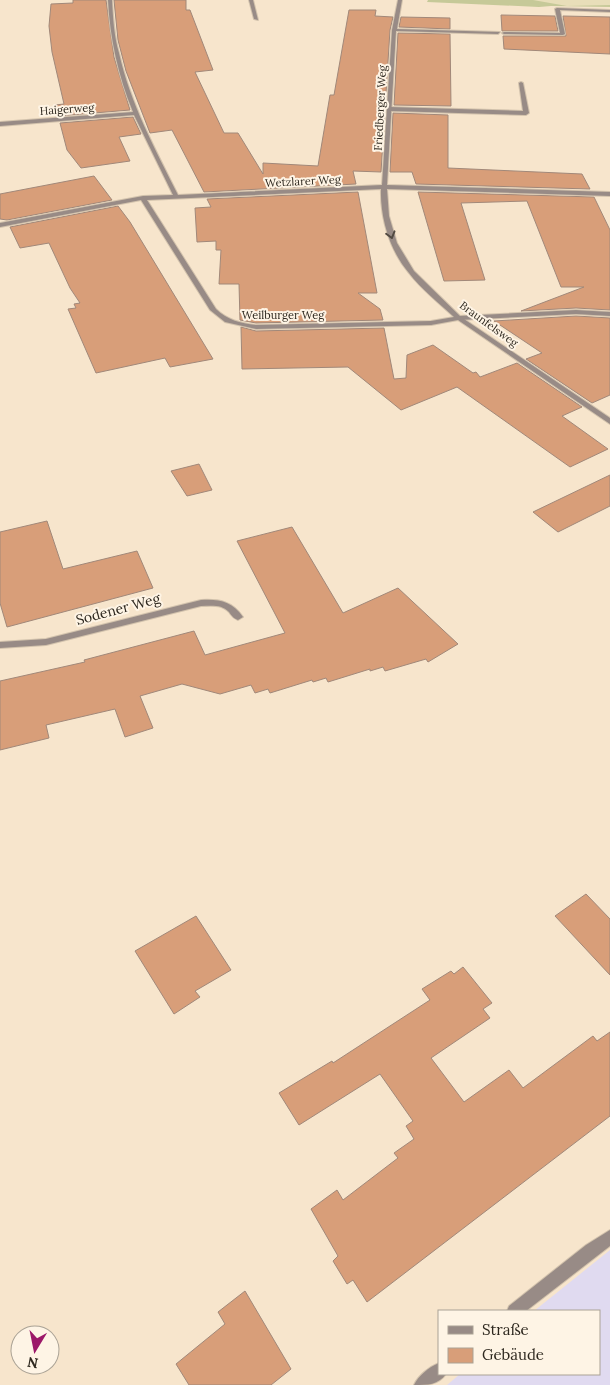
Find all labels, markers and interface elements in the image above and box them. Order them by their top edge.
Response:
street label: Friedberger Weg [371,64,389,151]
street label: Haigerweg [39,100,96,118]
street label: Wetzlarer Weg [265,172,342,190]
one-way arrow [386,230,396,238]
street label: Braunfelsweg [457,298,522,350]
street label: Weilburger Weg [242,308,325,322]
street label: Sodener Weg [74,589,162,629]
legend [438,1310,600,1375]
text: Straße [482,1320,529,1339]
north arrow [10,1325,60,1375]
text: Gebäude [482,1345,544,1364]
text: N [26,1353,40,1373]

